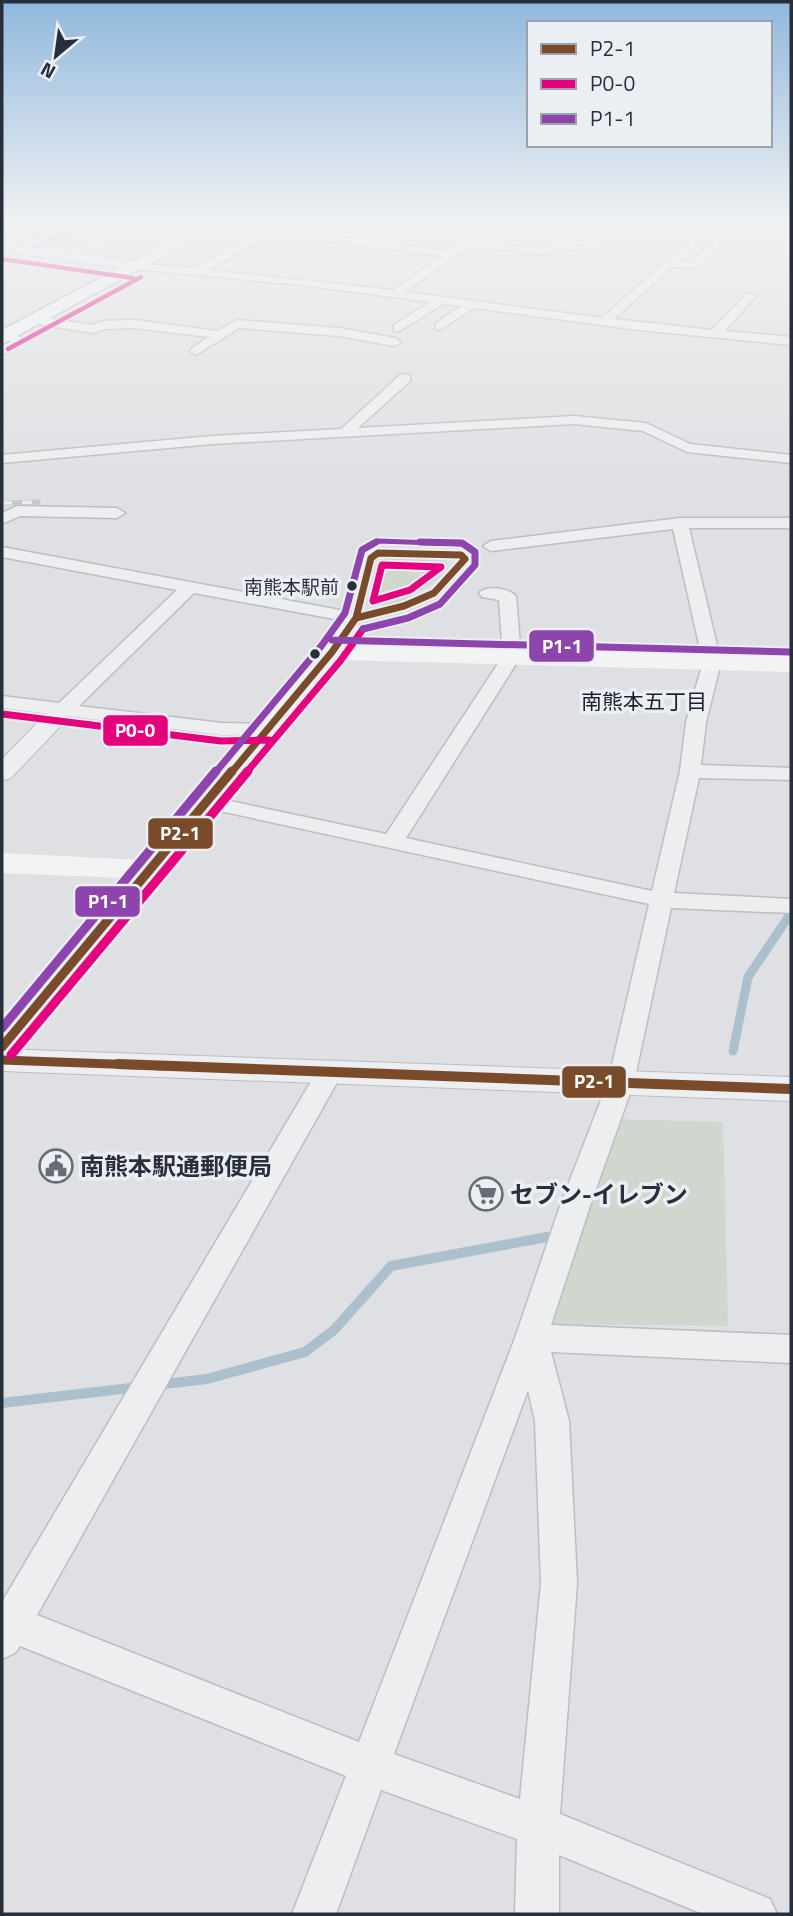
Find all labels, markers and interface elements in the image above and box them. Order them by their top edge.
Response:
north arrow [21,21,91,91]
legend [527,21,772,147]
text: P2-1 [590,32,635,64]
text: N [35,55,60,87]
text: P0-0 [590,67,635,99]
text: P1-1 [590,102,635,134]
place label: 南熊本駅前 [244,572,339,601]
marker: 南熊本駅前 [345,579,359,593]
line badge: P1-1 [528,629,595,663]
text: P1-1 [542,631,582,660]
unlabelled marker [308,647,322,661]
district label: 南熊本五丁目 [581,685,707,717]
line badge: P0-0 [102,714,169,747]
text: P0-0 [115,715,155,744]
line badge: P2-1 [147,817,214,850]
text: P2-1 [160,818,200,847]
line badge: P1-1 [74,885,141,918]
text: P1-1 [88,886,128,915]
line badge: P2-1 [561,1065,627,1099]
text: P2-1 [574,1066,614,1095]
public building icon: 南熊本駅通郵便局 [37,1147,75,1185]
place label: 南熊本駅通郵便局 [80,1148,272,1184]
supermarket icon: セブン-イレブン [467,1175,505,1213]
place label: セブン-イレブン [510,1176,688,1212]

